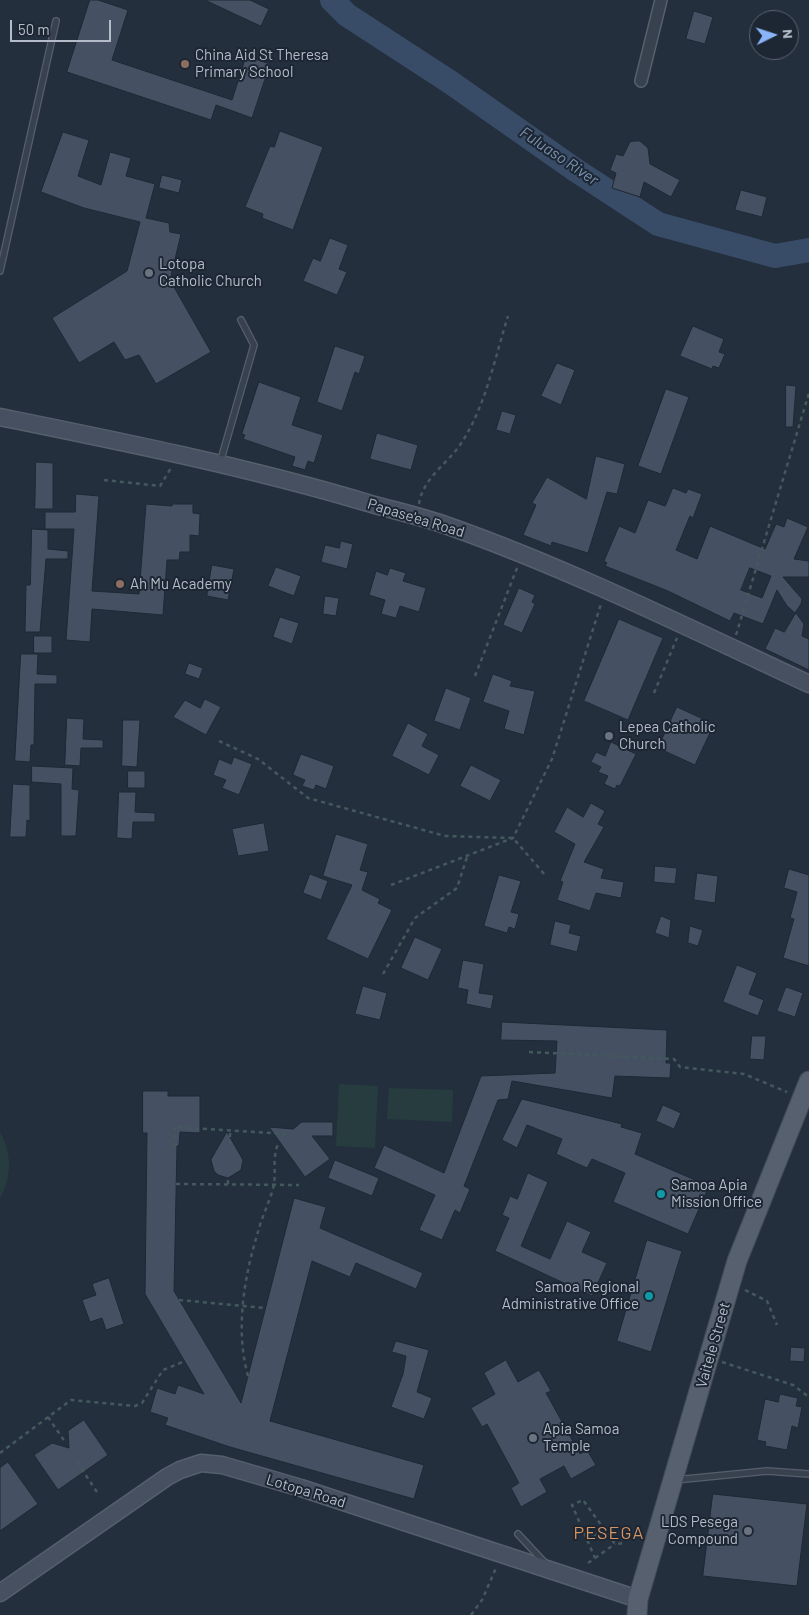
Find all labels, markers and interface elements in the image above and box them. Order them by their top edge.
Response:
scale bar [12,10,114,42]
north arrow [749,10,799,60]
text: 50 m [18,20,50,38]
text: N [780,29,797,39]
place label: China Aid St Theresa Primary School [195,46,329,81]
marker: China Aid St Theresa Primary School [179,58,191,70]
water label: Fuluaso River [516,123,602,189]
place label: Lotopa Catholic Church [159,255,262,290]
marker: Lotopa Catholic Church [143,267,155,279]
street label: Papase'ea Road [365,495,467,541]
place label: Ah Mu Academy [130,575,232,593]
marker: Ah Mu Academy [114,578,126,590]
place label: Lepea Catholic Church [619,718,716,753]
marker: Lepea Catholic Church [603,730,615,742]
place label: Samoa Apia Mission Office [671,1176,762,1211]
marker: Samoa Apia Mission Office [655,1188,667,1200]
place label: Samoa Regional Administrative Office [502,1278,639,1313]
marker: Samoa Regional Administrative Office [643,1290,655,1302]
street label: Vaitele Street [692,1300,734,1390]
place label: Apia Samoa Temple [543,1420,619,1455]
marker: Apia Samoa Temple [527,1432,539,1444]
street label: Lotopa Road [264,1470,348,1512]
place label: LDS Pesega Compound [661,1513,738,1548]
district label: PESEGA [573,1522,645,1544]
marker: LDS Pesega Compound [742,1525,754,1537]

